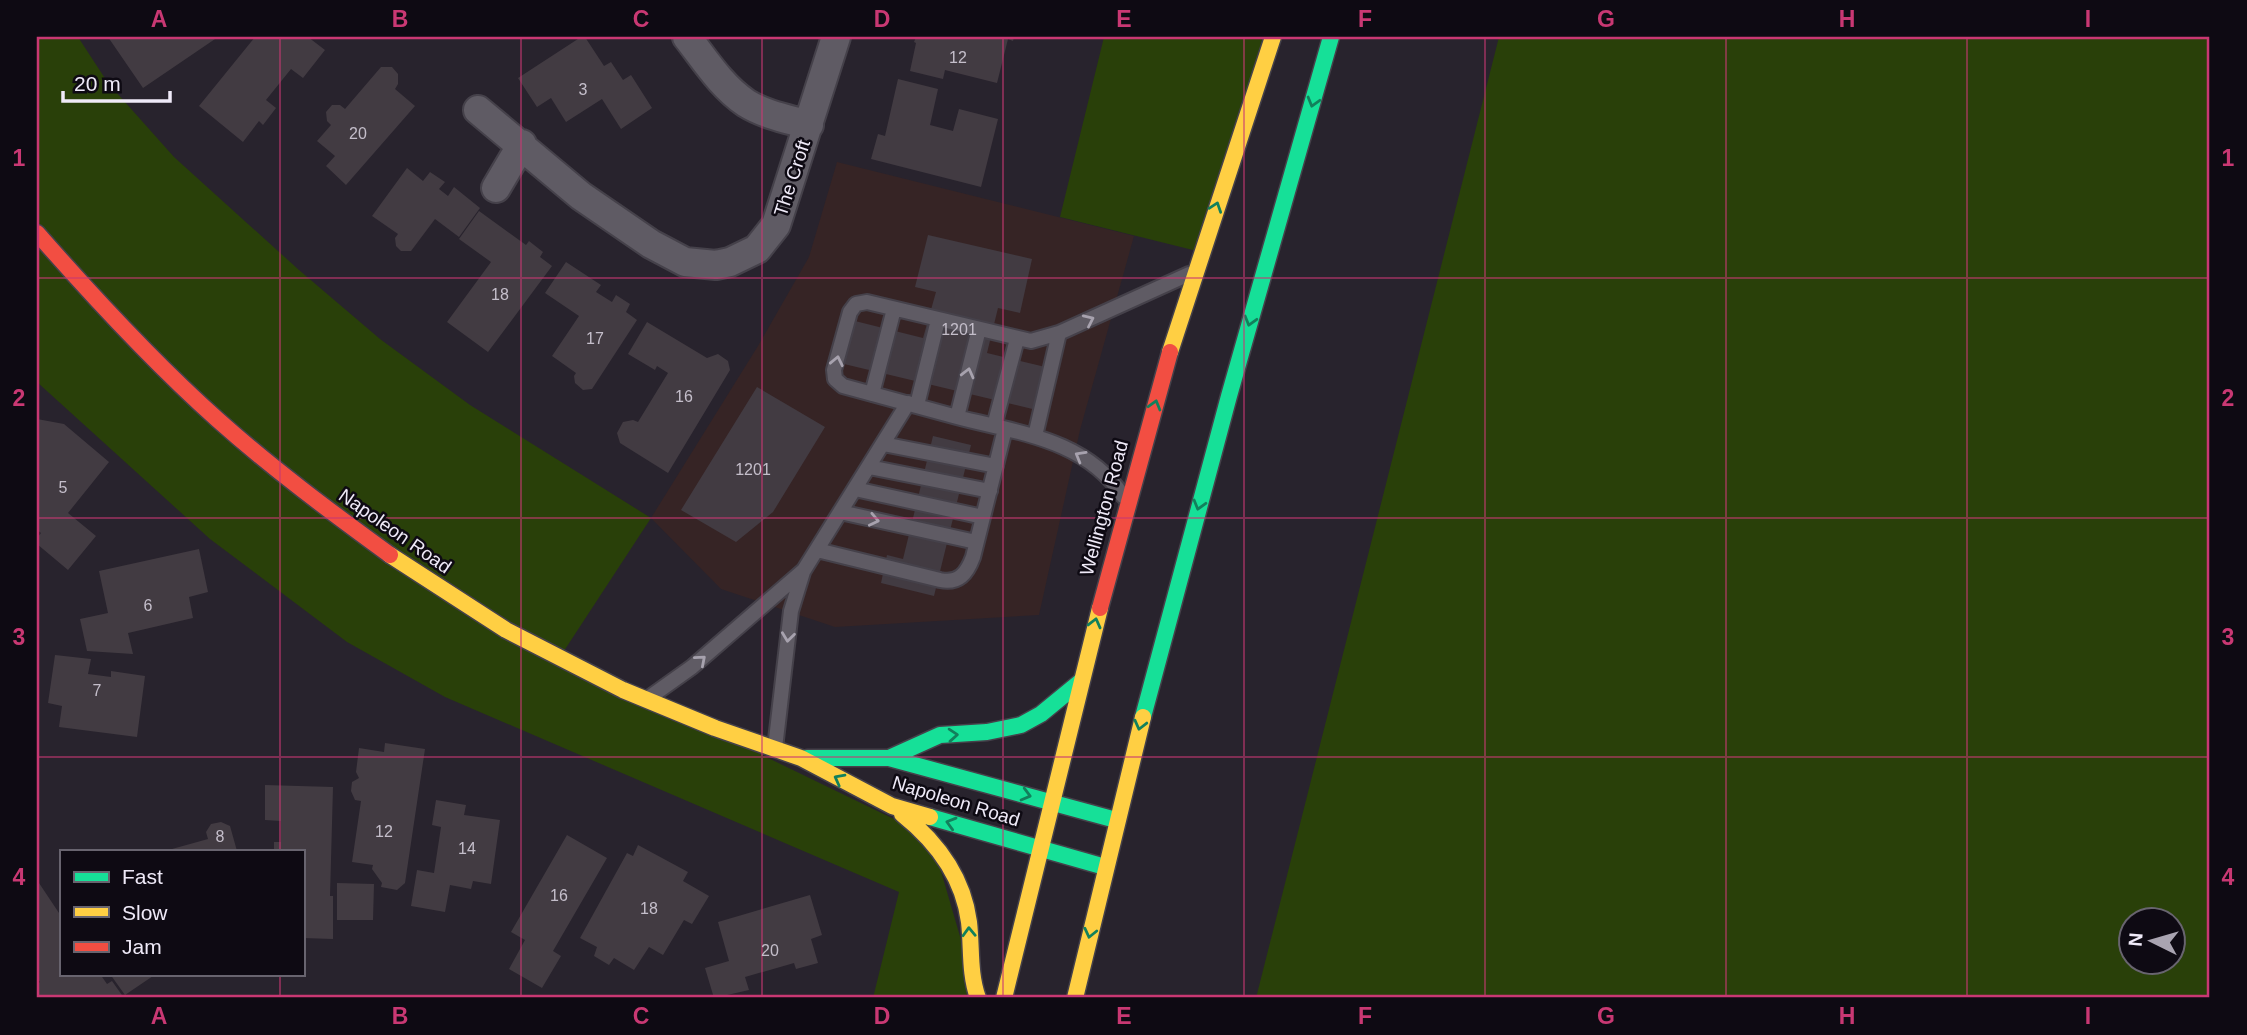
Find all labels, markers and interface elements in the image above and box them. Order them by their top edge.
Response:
text: A [151,6,167,32]
text: B [392,6,408,32]
text: C [633,6,649,32]
text: D [874,6,890,32]
text: E [1116,6,1132,32]
text: F [1358,6,1372,32]
text: G [1597,6,1615,32]
text: H [1839,6,1855,32]
text: I [2085,6,2091,32]
house number: 12 [949,49,967,66]
scale bar [63,60,170,104]
text: 20 m [74,72,121,95]
house number: 3 [579,81,588,98]
one-way arrow [1306,96,1321,108]
house number: 20 [349,125,367,142]
street label: The Croft [770,136,814,219]
text: 1 [13,145,26,171]
text: 1 [2222,145,2235,171]
one-way arrow [1208,201,1222,213]
house number: 18 [491,286,509,303]
one-way arrow [1081,314,1094,328]
one-way arrow [1244,315,1259,327]
house number: 1201 [941,321,977,338]
house number: 17 [586,330,604,347]
one-way arrow [829,355,844,367]
one-way arrow [960,367,974,379]
text: 2 [13,385,25,411]
text: 2 [2222,385,2234,411]
house number: 16 [675,388,693,405]
one-way arrow [1146,399,1161,411]
street label: Wellington Road [1076,438,1132,578]
one-way arrow [1074,451,1087,464]
house number: 1201 [735,461,771,478]
house number: 5 [59,479,68,496]
street label: Napoleon Road [335,485,455,577]
one-way arrow [1192,499,1207,511]
one-way arrow [868,512,880,526]
house number: 6 [144,597,153,614]
one-way arrow [1087,618,1101,630]
text: 3 [13,624,25,650]
text: 3 [2222,624,2234,650]
one-way arrow [781,631,796,642]
one-way arrow [692,656,705,668]
house number: 7 [93,682,102,699]
one-way arrow [1134,719,1148,731]
one-way arrow [947,727,958,742]
street label: Napoleon Road [890,772,1022,830]
one-way arrow [834,773,847,787]
one-way arrow [1020,787,1032,801]
one-way arrow [945,817,957,831]
house number: 12 [375,823,393,840]
house number: 8 [216,828,225,845]
house number: 14 [458,840,476,857]
legend [60,850,304,976]
text: 4 [13,864,26,890]
text: 4 [2222,864,2235,890]
text: Fast [122,865,163,888]
house number: 16 [550,887,568,904]
house number: 18 [640,900,658,917]
text: Slow [122,901,168,924]
north arrow [2118,906,2188,976]
one-way arrow [961,926,976,937]
one-way arrow [1083,926,1098,938]
text: N [2125,932,2147,947]
text: Jam [122,935,162,958]
house number: 20 [761,942,779,959]
text: A [151,1003,167,1029]
text: B [392,1003,408,1029]
text: C [633,1003,649,1029]
text: D [874,1003,890,1029]
text: E [1116,1003,1132,1029]
text: F [1358,1003,1372,1029]
text: G [1597,1003,1615,1029]
text: H [1839,1003,1855,1029]
text: I [2085,1003,2091,1029]

